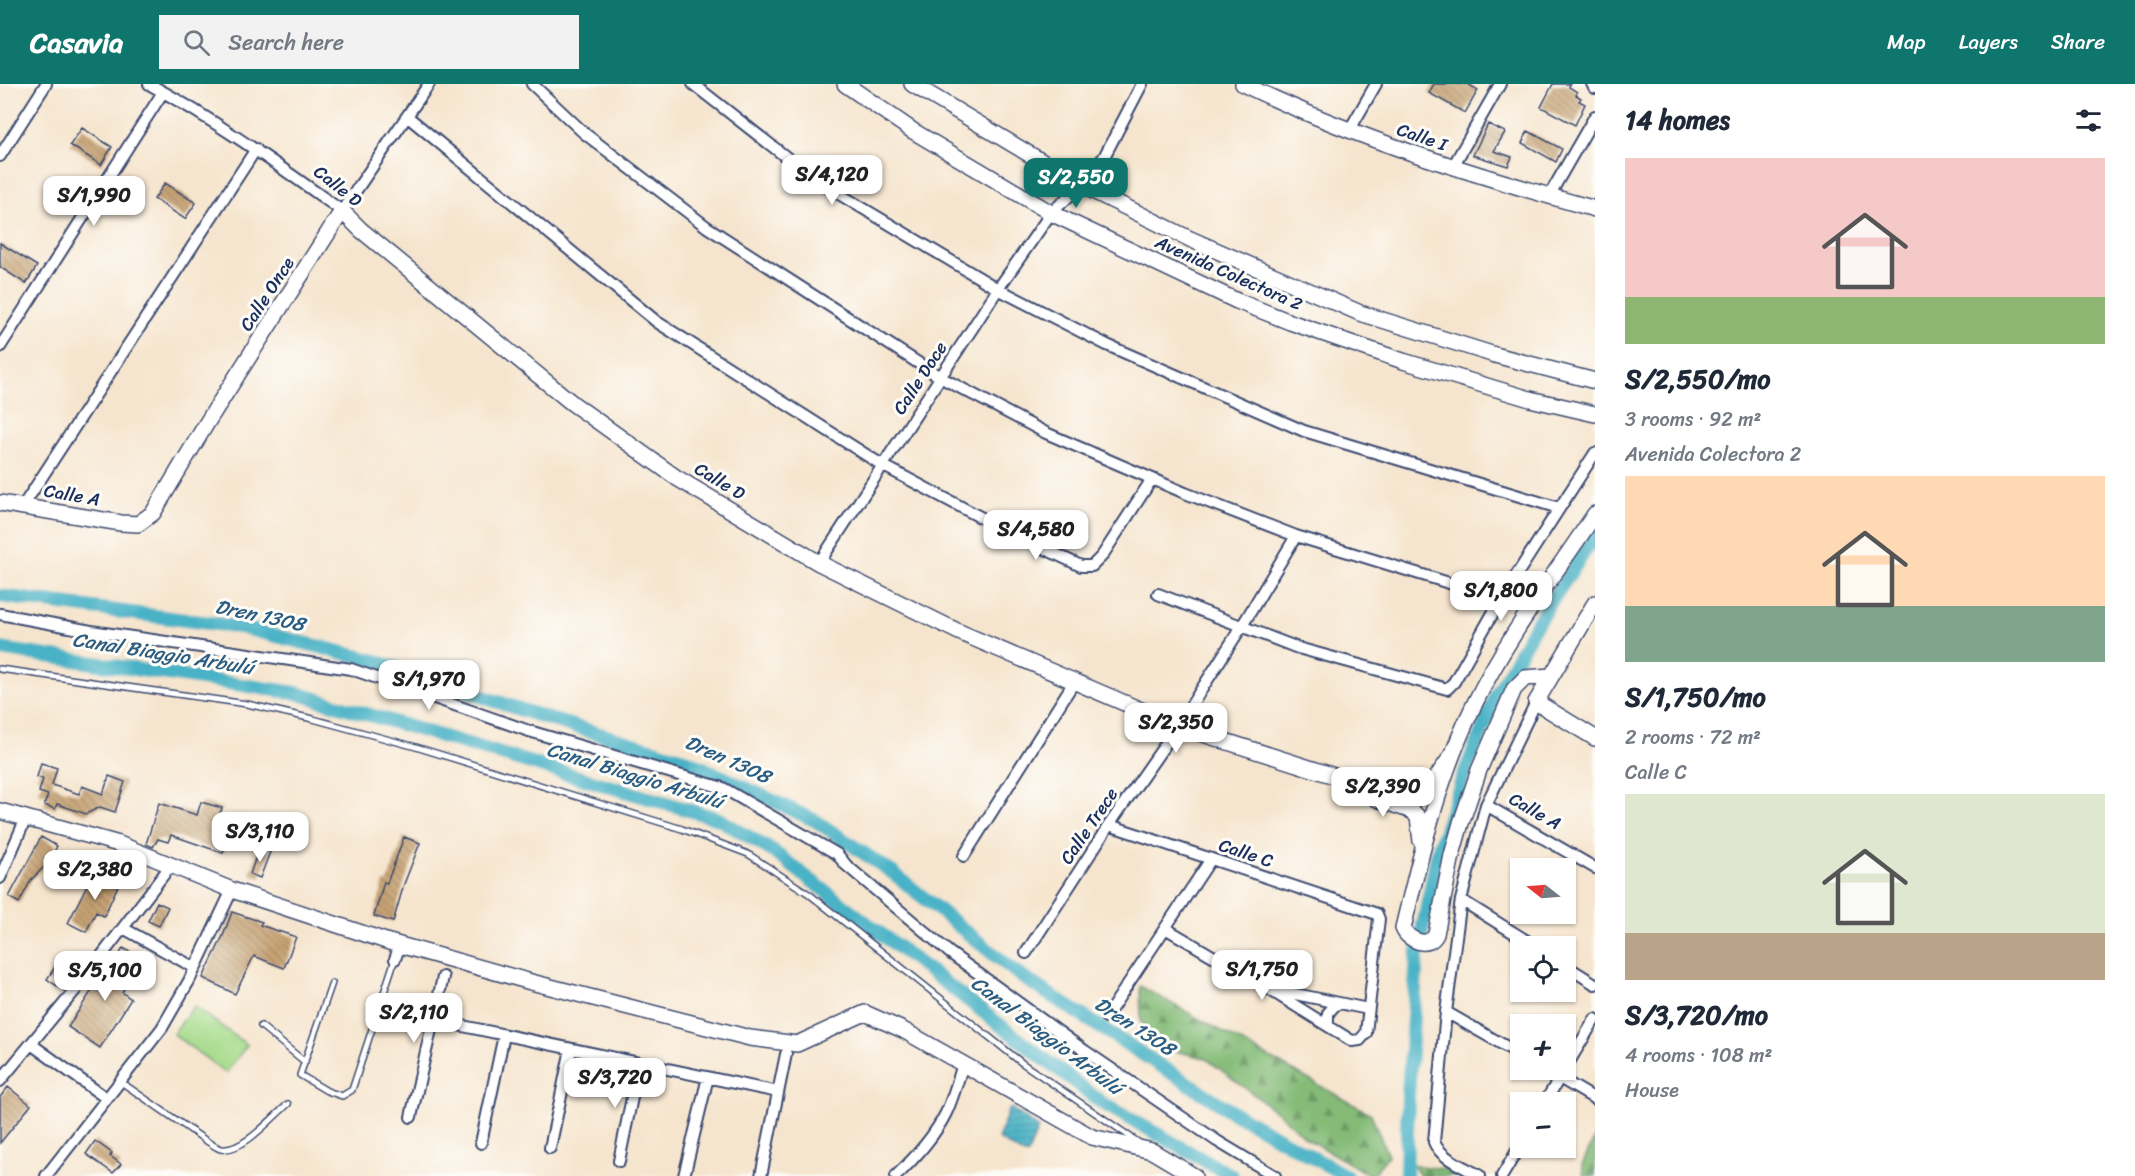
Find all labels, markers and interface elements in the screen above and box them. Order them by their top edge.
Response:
search box [159,15,579,69]
text: Casavia [30,18,123,67]
text: Search here [228,23,344,62]
text: Map [1887,23,1926,61]
text: Layers [1959,23,2018,61]
text: Share [2051,23,2105,61]
icon: search [180,26,213,59]
text: 14 homes [1625,97,1730,143]
icon: filters [2072,104,2105,137]
street label: Calle I [1392,113,1453,161]
pin: S/4,120 [777,155,887,206]
street label: Calle D [306,156,370,216]
text: S/4,120 [795,157,869,192]
pin: S/2,550 [1021,158,1131,209]
text: S/2,550 [1038,160,1114,195]
pin: S/1,990 [39,176,149,227]
text: S/1,990 [57,178,131,213]
icon: home [1811,197,1919,305]
street label: Avenida Colectora 2 [1149,226,1308,320]
street label: Calle Once [231,250,303,338]
street label: Calle Doce [884,335,956,421]
text: S/2,550/mo [1625,356,1771,402]
text: 3 rooms · 92 m² [1625,402,1761,437]
text: Avenida Colectora 2 [1625,437,1801,472]
street label: Calle D [688,453,752,509]
street label: Calle A [42,474,102,516]
pin: S/4,580 [981,510,1091,561]
text: S/4,580 [997,512,1075,547]
icon: home [1811,515,1919,623]
pin: S/1,800 [1446,571,1556,622]
text: S/1,800 [1464,573,1538,608]
water label: Dren 1308 [212,589,311,643]
water label: Canal Biaggio Arbulú [70,622,260,686]
pin: S/1,970 [374,660,484,711]
text: S/1,970 [393,662,465,697]
text: S/1,750/mo [1625,674,1766,720]
pin: S/2,350 [1121,703,1231,754]
text: S/2,350 [1138,705,1214,740]
text: 2 rooms · 72 m² [1625,720,1761,755]
water label: Dren 1308 [679,725,779,795]
water label: Canal Biaggio Arbulú [542,732,731,820]
text: Calle C [1625,755,1687,790]
pin: S/2,390 [1328,767,1438,818]
text: S/2,390 [1345,769,1421,804]
street label: Calle Trece [1051,781,1127,871]
street label: Calle A [1503,783,1567,839]
pin: S/3,110 [205,812,315,863]
text: S/3,110 [226,814,294,849]
street label: Calle C [1215,829,1277,877]
icon: home [1811,833,1919,941]
pin: S/2,380 [40,850,150,901]
text: S/2,380 [57,852,133,887]
north arrow [1510,858,1576,924]
map controls [1510,858,1576,1158]
button: locate [1510,936,1576,1002]
pin: S/1,750 [1207,950,1317,1001]
pin: S/5,100 [50,951,160,1002]
text: S/1,750 [1226,952,1298,987]
text: S/5,100 [68,953,142,988]
water label: Canal Biaggio Arbulú [963,966,1134,1107]
water label: Dren 1308 [1087,987,1185,1067]
text: S/3,720/mo [1625,992,1768,1038]
pin: S/2,110 [359,993,469,1044]
text: S/2,110 [379,995,449,1030]
button: + [1510,1014,1576,1080]
text: 4 rooms · 108 m² [1625,1038,1772,1073]
pin: S/3,720 [560,1058,670,1109]
text: S/3,720 [578,1060,652,1095]
text: House [1625,1073,1679,1108]
button: − [1510,1092,1576,1158]

